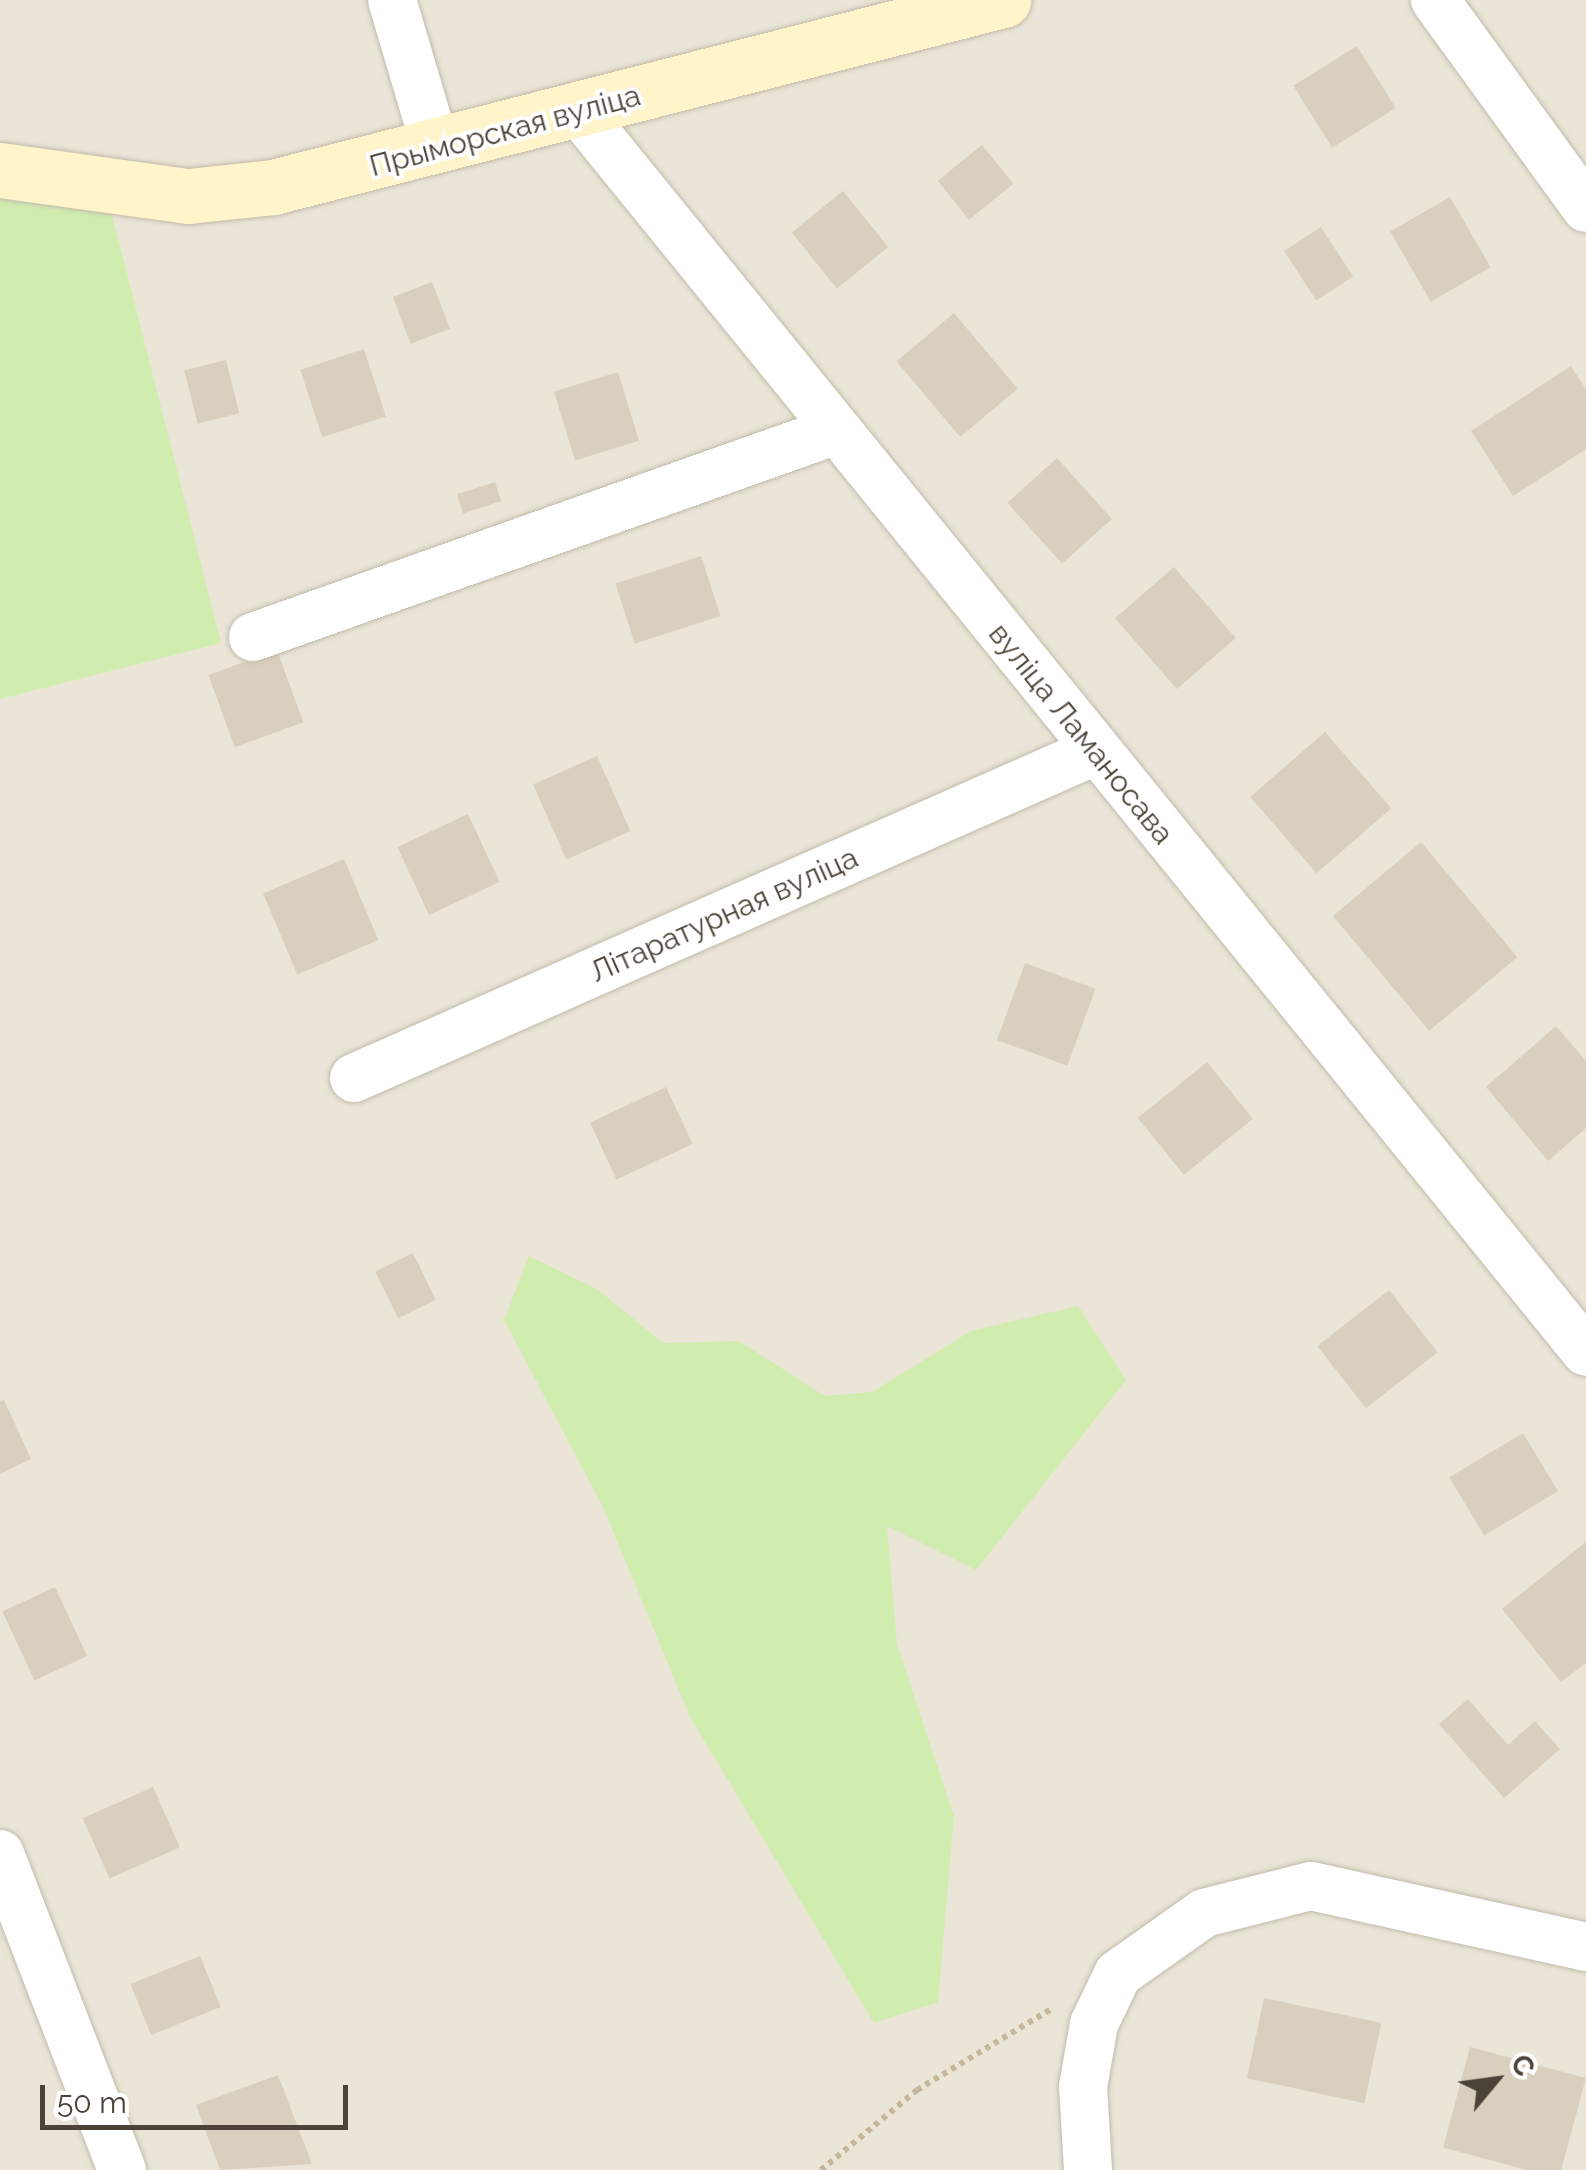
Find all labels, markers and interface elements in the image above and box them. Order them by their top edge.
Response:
street label: Прыморская вуліца [366,78,644,184]
street label: вуліца Ламаносава [981,616,1181,852]
street label: Літаратурная вуліца [585,840,863,990]
north arrow [1446,2030,1546,2130]
text: С [1504,2049,1542,2082]
scale bar [45,2065,352,2127]
text: 50 m [57,2085,127,2120]

